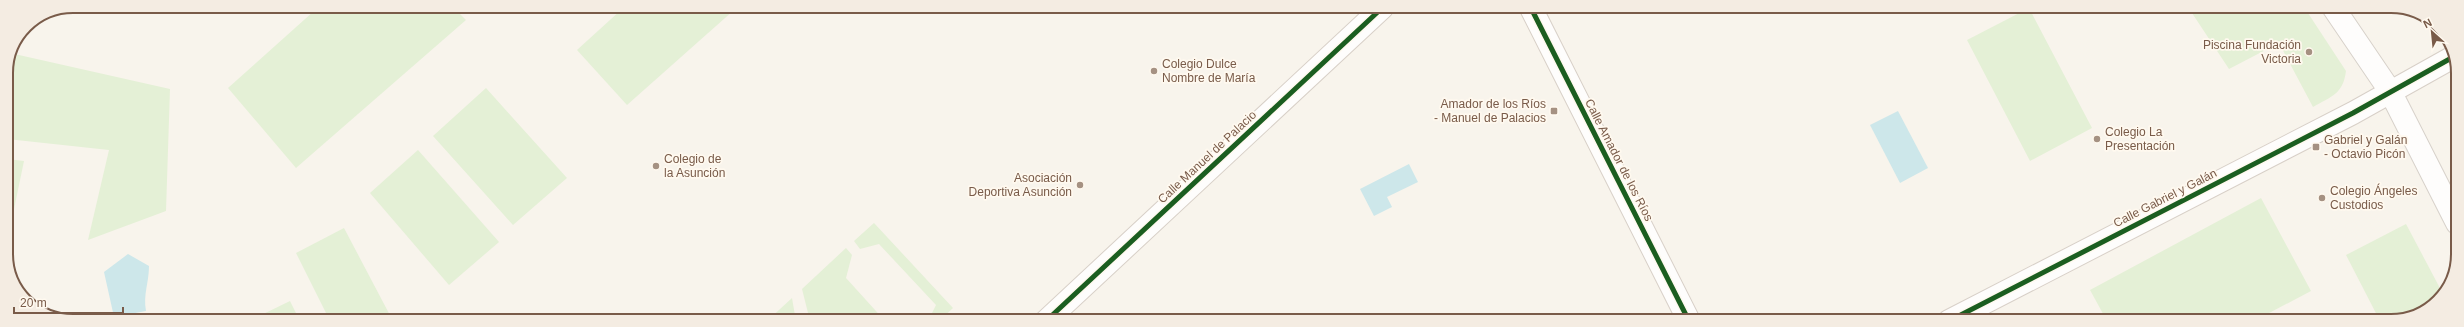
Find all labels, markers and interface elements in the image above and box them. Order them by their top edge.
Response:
north arrow [2412,12,2452,52]
text: N [2421,16,2434,30]
place label: Piscina Fundación Victoria [2203,38,2301,66]
marker: Piscina Fundación Victoria [2304,47,2314,57]
place label: Colegio Dulce Nombre de María [1162,57,1256,85]
marker: Colegio Dulce Nombre de María [1149,66,1159,76]
street label: Calle Amador de los Ríos [1582,96,1656,224]
place label: Amador de los Ríos - Manuel de Palacios [1434,97,1546,125]
marker: Amador de los Ríos - Manuel de Palacios [1549,106,1559,116]
street label: Calle Manuel de Palacio [1155,108,1259,206]
place label: Colegio La Presentación [2105,125,2175,153]
place label: Gabriel y Galán - Octavio Picón [2324,133,2407,161]
marker: Colegio La Presentación [2092,134,2102,144]
marker: Gabriel y Galán - Octavio Picón [2311,142,2321,152]
place label: Colegio de la Asunción [664,152,725,180]
marker: Colegio de la Asunción [651,161,661,171]
street label: Calle Gabriel y Galán [2111,166,2219,230]
place label: Asociación Deportiva Asunción [969,171,1072,199]
marker: Asociación Deportiva Asunción [1075,180,1085,190]
place label: Colegio Ángeles Custodios [2330,183,2417,212]
marker: Colegio Ángeles Custodios [2317,193,2327,203]
scale bar [14,289,123,315]
text: 20 m [20,296,47,310]

